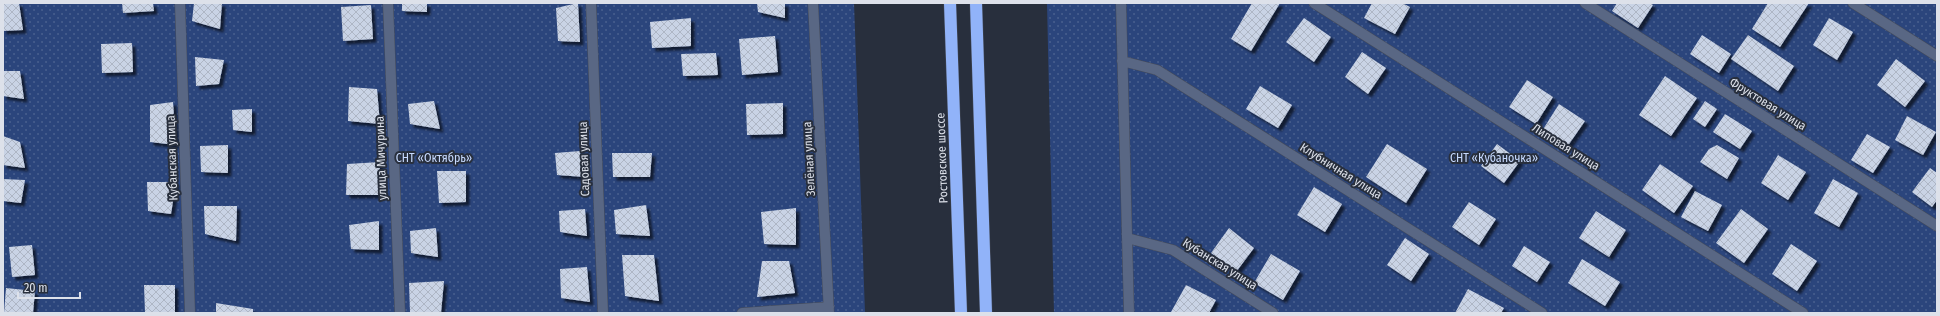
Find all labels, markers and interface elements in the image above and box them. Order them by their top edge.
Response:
street label: Фруктовая улица [1727,75,1809,133]
street label: Ростовское шоссе [933,112,951,204]
street label: Кубанская улица [164,115,180,201]
street label: улица Мичурина [373,116,389,200]
street label: Садовая улица [576,121,592,197]
street label: Зелёная улица [800,121,818,197]
street label: Липовая улица [1530,121,1602,173]
street label: Клубничная улица [1297,140,1385,202]
park label: СНТ «Октябрь» [396,151,472,165]
park label: СНТ «Кубаночка» [1450,151,1538,165]
street label: Кубанская улица [1180,235,1260,293]
scale bar [18,274,80,300]
text: 20 m [24,281,48,295]

